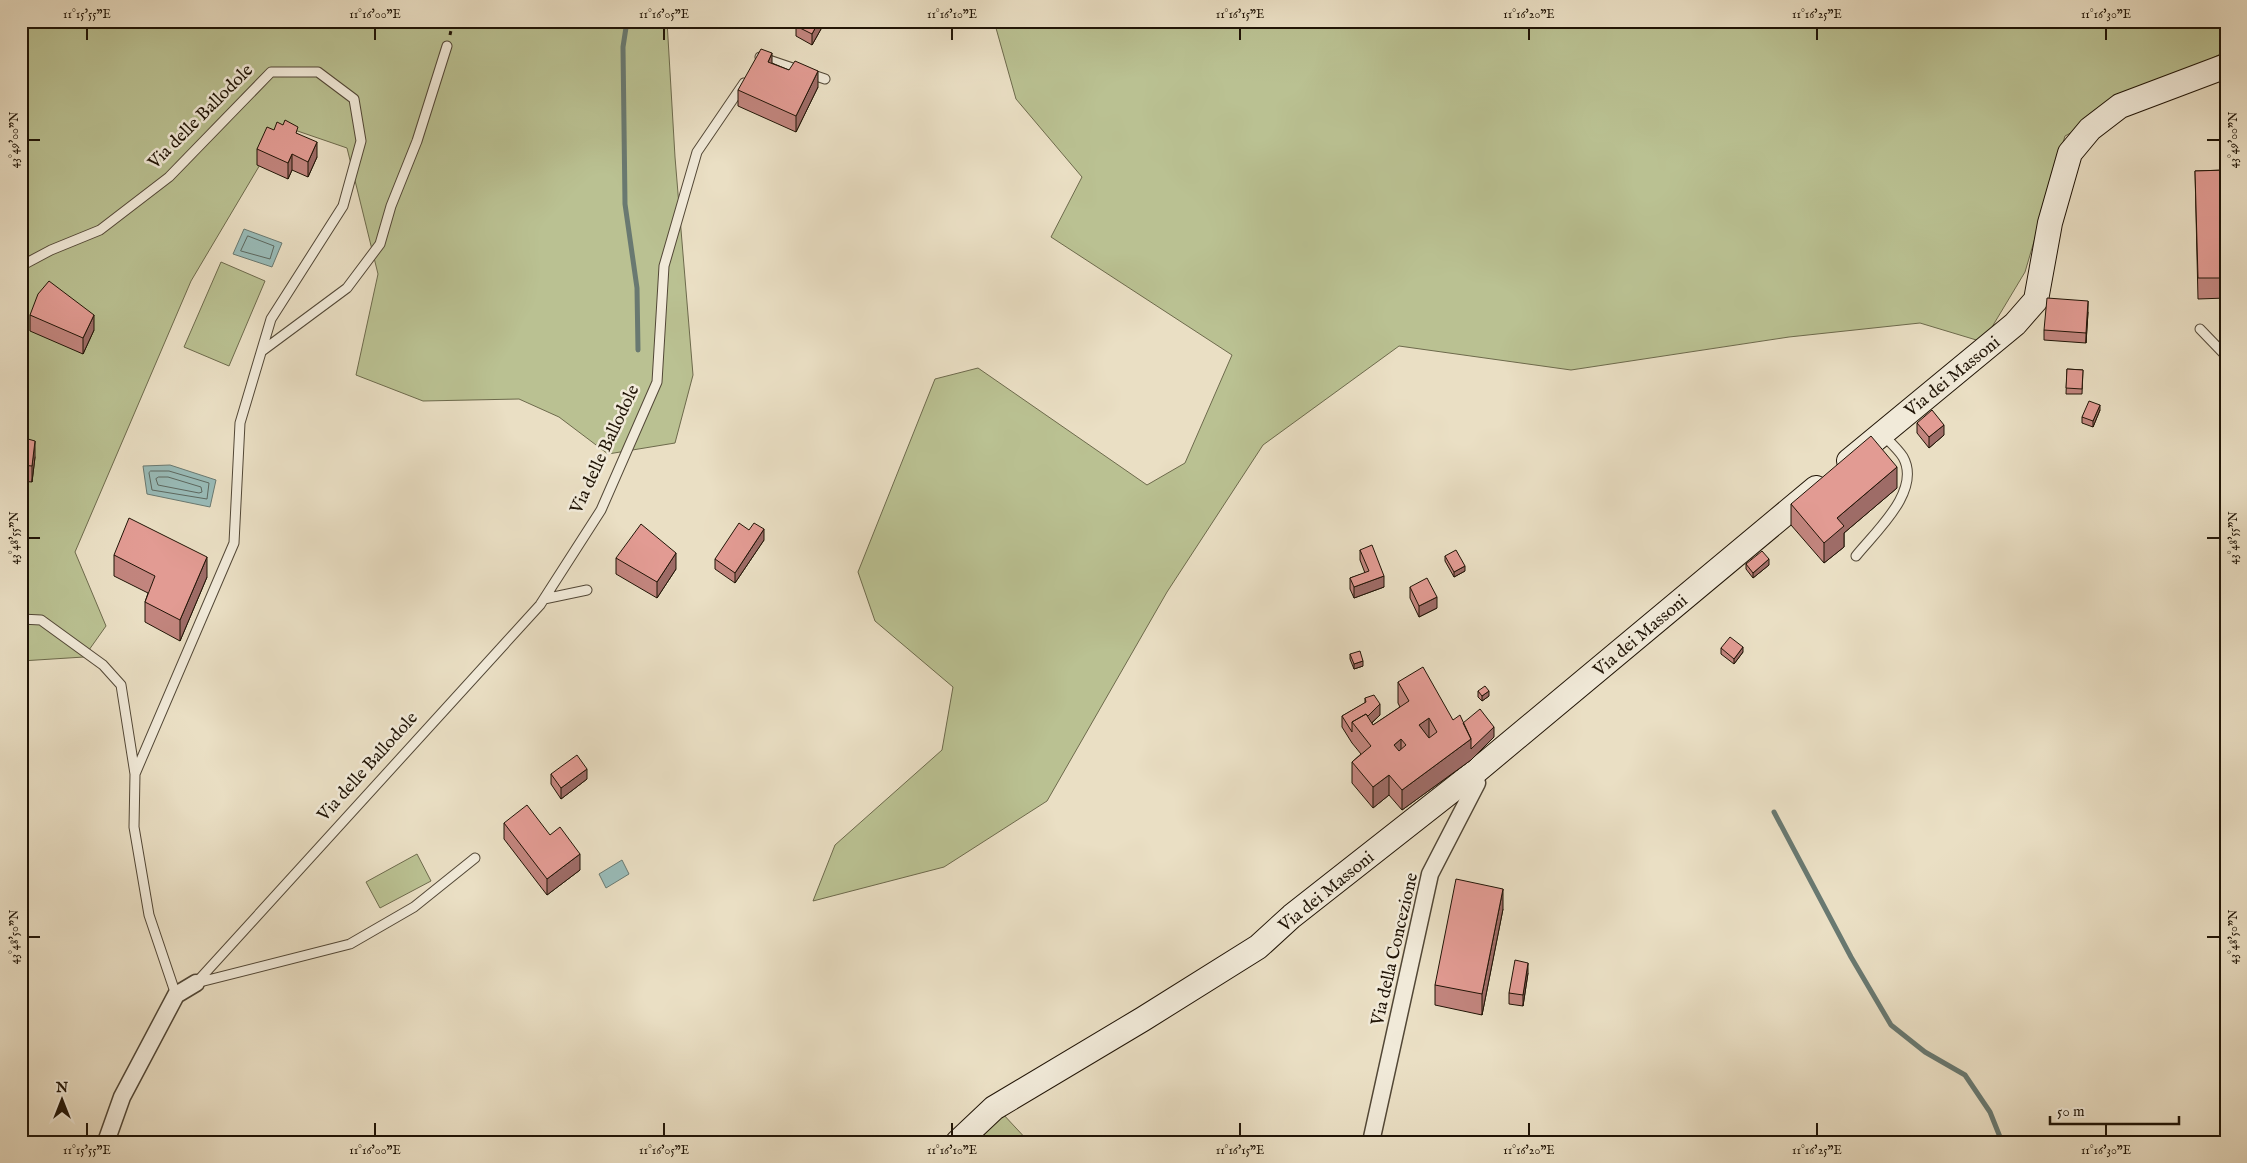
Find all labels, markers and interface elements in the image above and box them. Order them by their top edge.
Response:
text: 11°15'55"E [63,7,111,22]
text: 11°16'00"E [349,7,401,22]
text: 11°16'05"E [639,7,689,22]
text: 11°16'10"E [927,7,977,22]
text: 11°16'15"E [1216,7,1264,22]
text: 11°16'20"E [1503,7,1555,22]
text: 11°16'25"E [1792,7,1842,22]
text: 11°16'30"E [2081,7,2131,22]
street label: Via delle Ballodole [143,60,259,175]
text: 43°49'00"N [7,111,22,168]
text: 43°49'00"N [2226,111,2241,168]
street label: Via dei Massoni [1900,332,2006,423]
street label: Via delle Ballodole [565,382,645,519]
text: 43°48'55"N [7,511,22,565]
text: 43°48'55"N [2226,511,2241,565]
street label: Via dei Massoni [1588,590,1693,683]
street label: Via delle Ballodole [312,707,423,827]
street label: Via dei Massoni [1274,847,1380,938]
street label: Via della Concezione [1366,871,1424,1029]
text: 43°48'50"N [7,909,22,964]
text: 43°48'50"N [2226,909,2241,964]
north arrow [38,1076,88,1126]
text: N [55,1079,68,1097]
scale bar [2050,1093,2178,1125]
text: 50 m [2057,1102,2085,1121]
text: 11°15'55"E [63,1143,111,1158]
text: 11°16'00"E [349,1143,401,1158]
text: 11°16'05"E [639,1143,689,1158]
text: 11°16'10"E [927,1143,977,1158]
text: 11°16'15"E [1216,1143,1264,1158]
text: 11°16'20"E [1503,1143,1555,1158]
text: 11°16'25"E [1792,1143,1842,1158]
text: 11°16'30"E [2081,1143,2131,1158]

